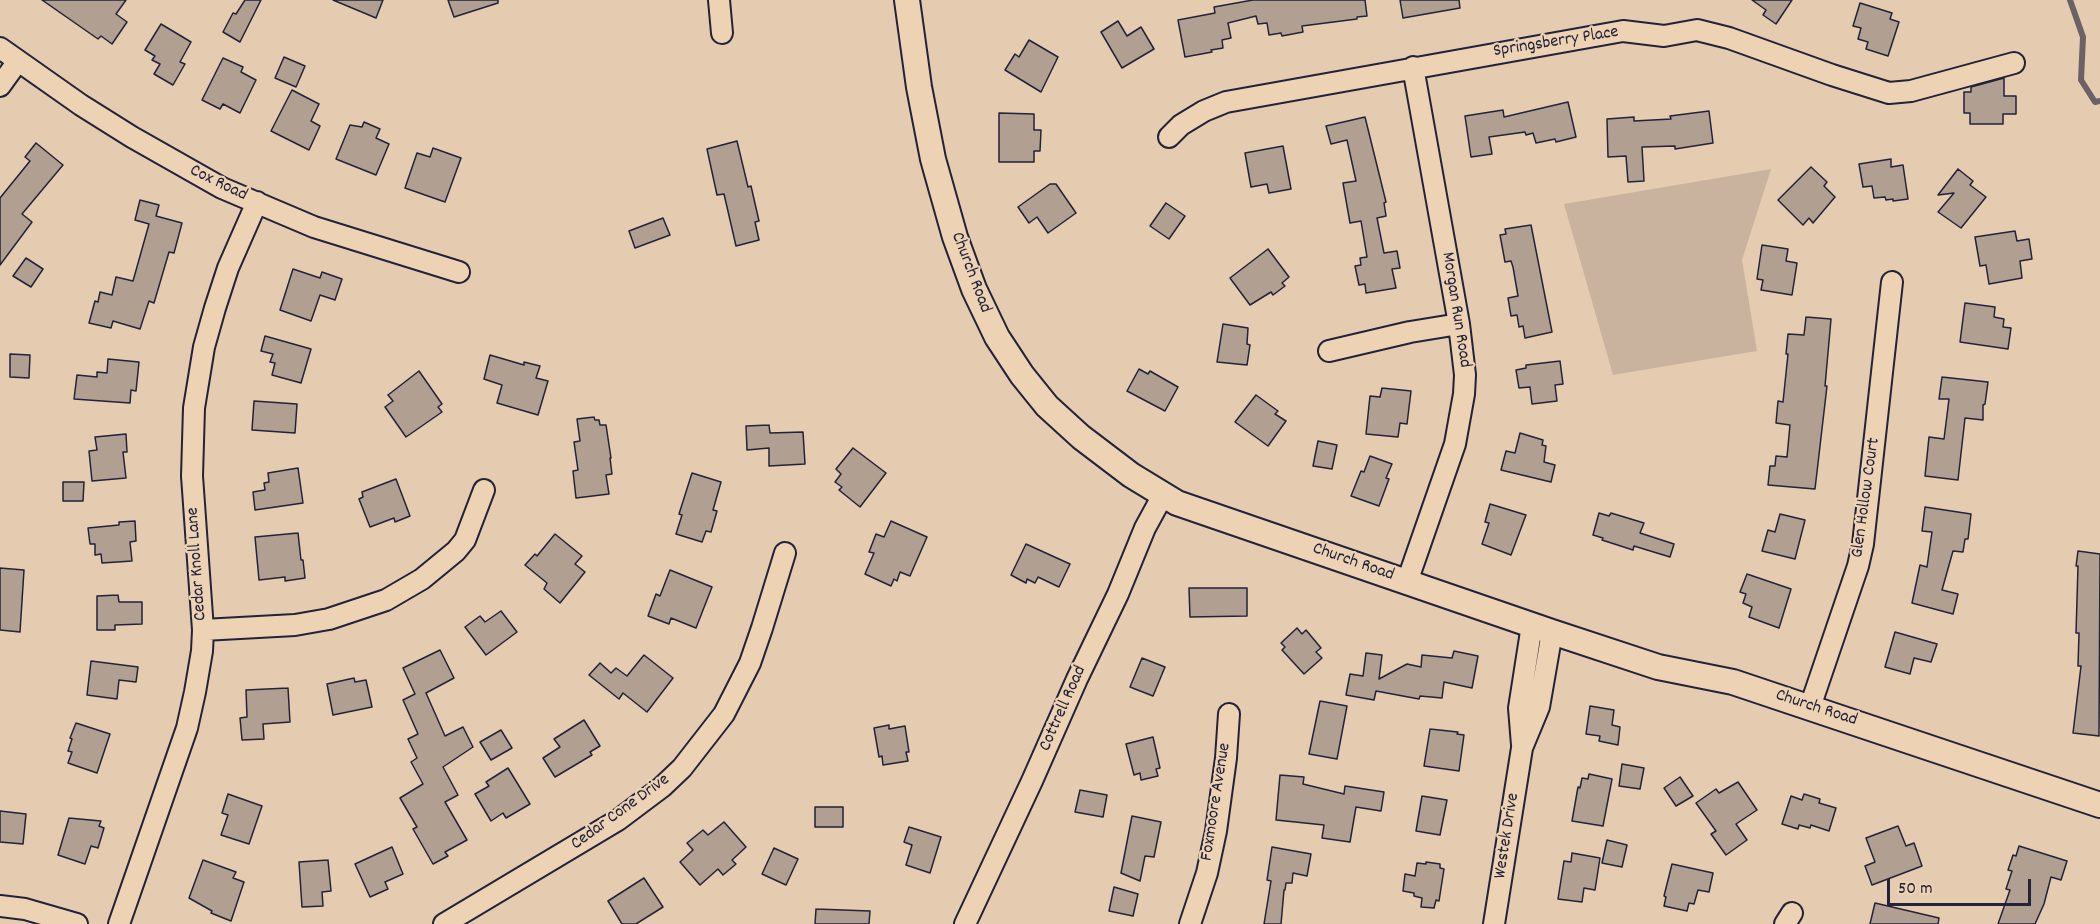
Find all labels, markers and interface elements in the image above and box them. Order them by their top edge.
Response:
street label: Springsberry Place [1492,22,1620,64]
street label: Cox Road [186,161,250,207]
street label: Church Road [945,230,995,316]
street label: Morgan Run Road [1435,251,1475,369]
street label: Glen Hollow Court [1848,436,1886,560]
street label: Cedar Knoll Lane [183,506,213,622]
street label: Church Road [1309,539,1397,587]
street label: Cottrell Road [1036,663,1092,755]
street label: Church Road [1772,686,1860,732]
street label: Foxmoore Avenue [1197,742,1237,862]
street label: Cedar Cone Drive [568,770,674,856]
street label: Westek Drive [1491,792,1525,880]
scale bar [1890,867,2034,905]
text: 50 m [1898,877,1933,902]

